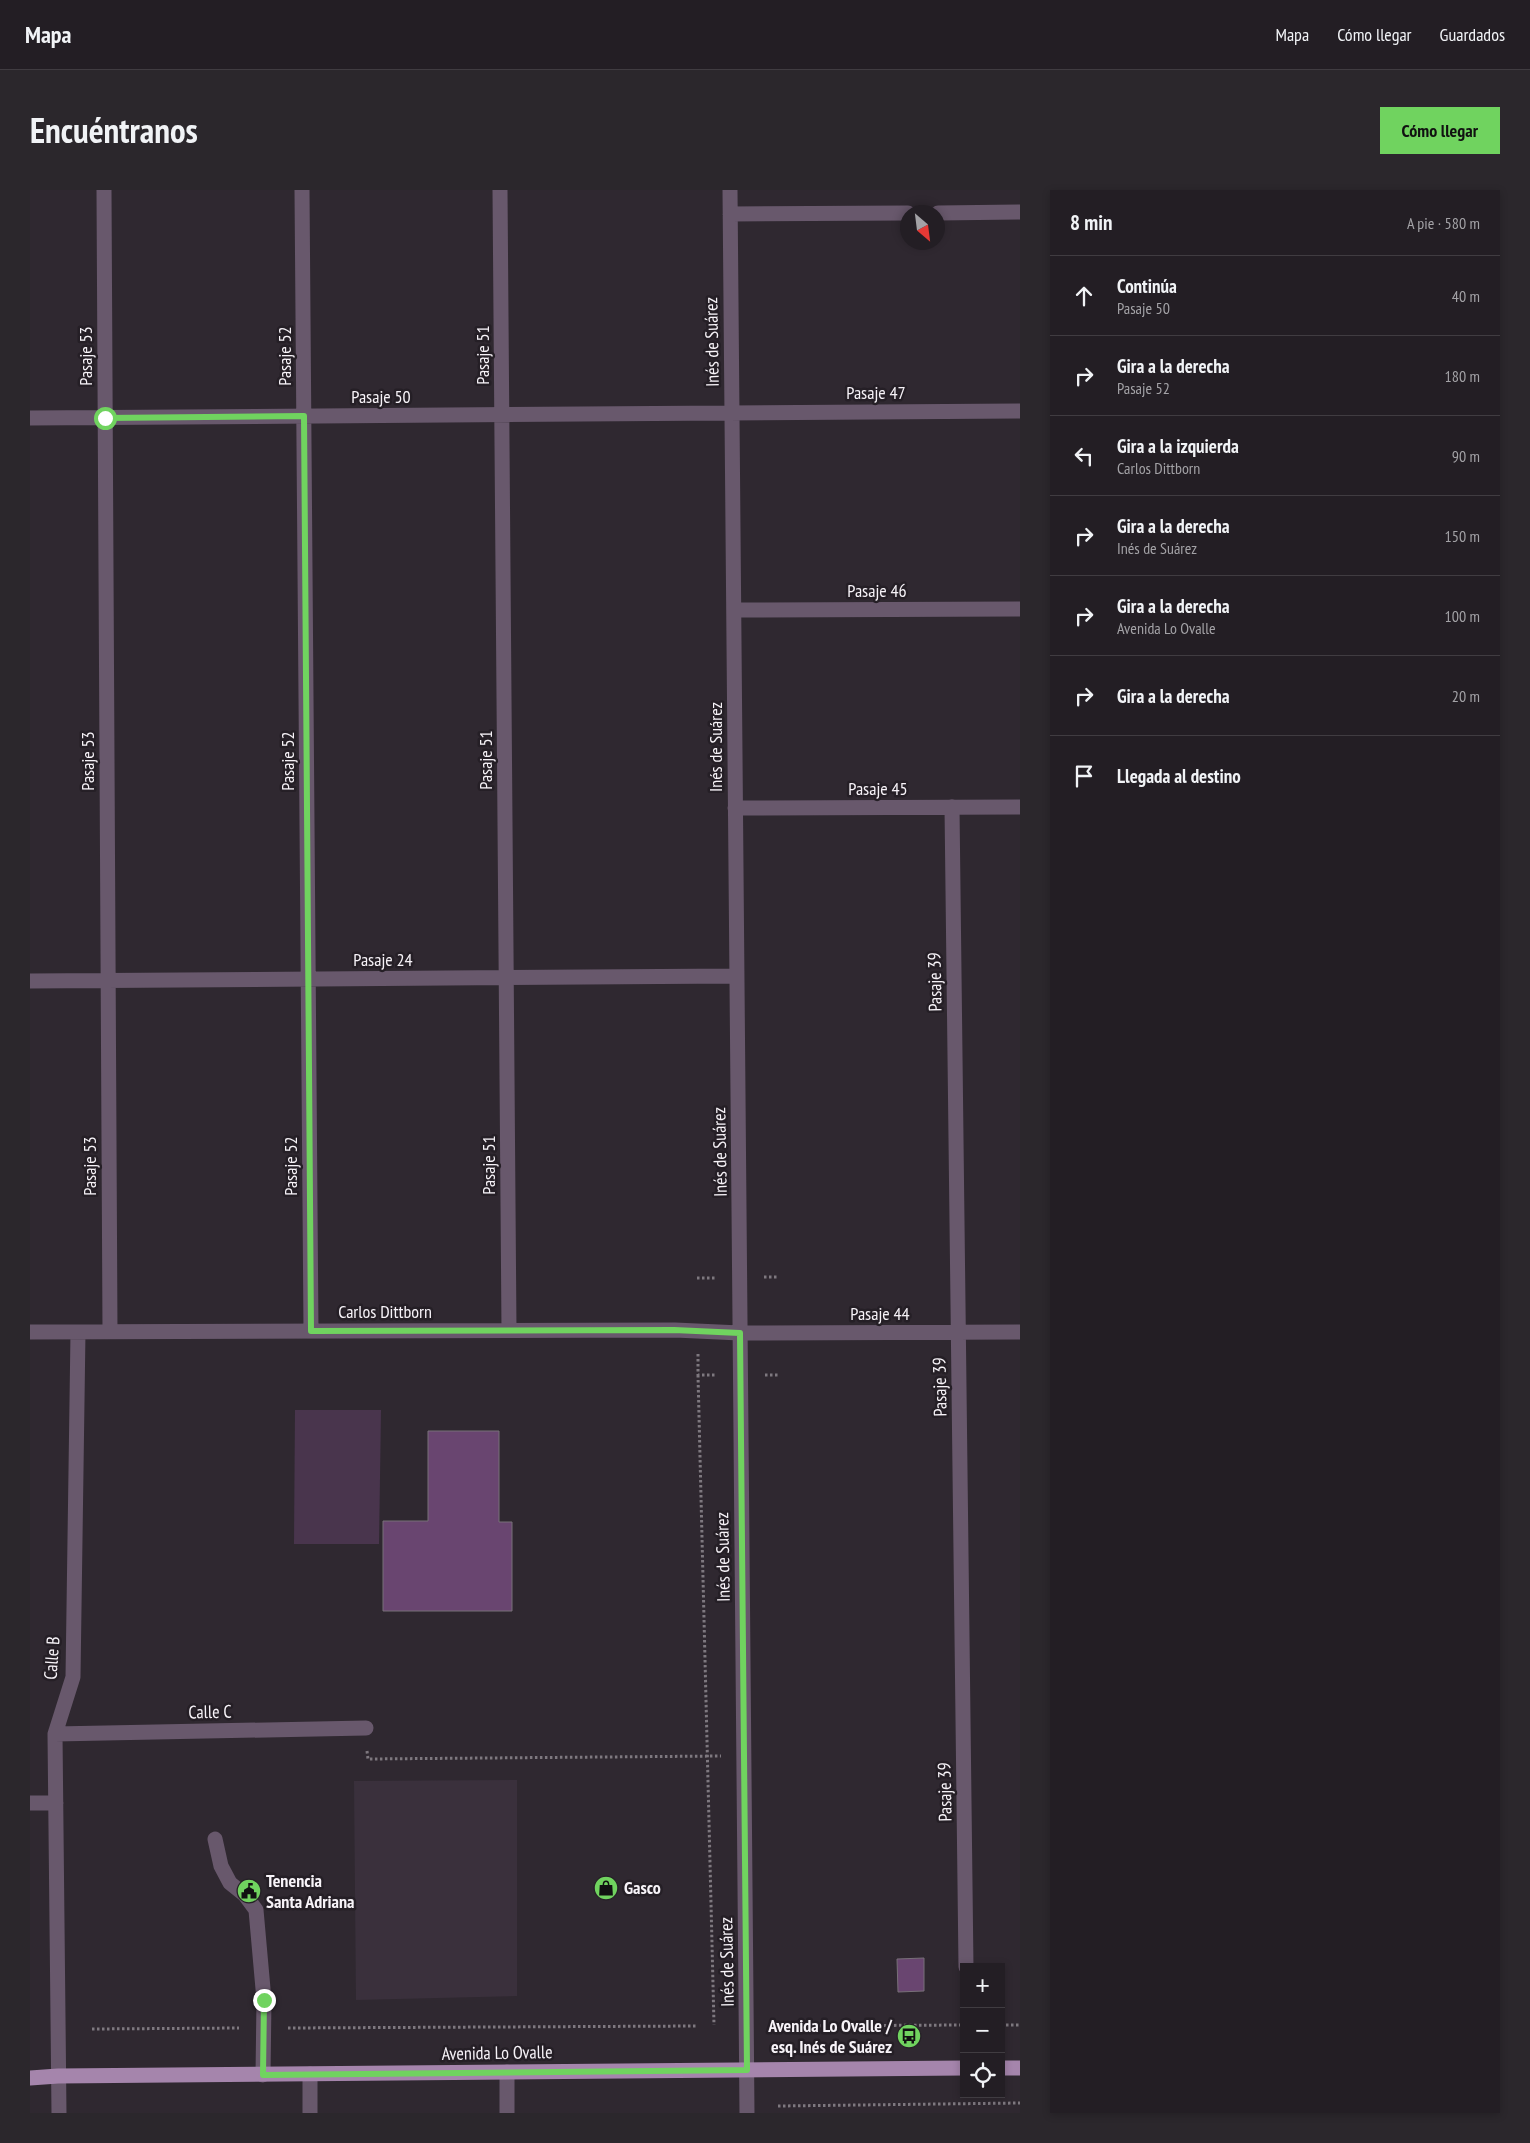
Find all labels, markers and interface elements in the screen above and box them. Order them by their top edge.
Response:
text: Mapa [25,19,72,50]
text: Mapa [1275,23,1309,46]
text: Cómo llegar [1337,23,1412,46]
text: Guardados [1440,23,1505,46]
text: Encuéntranos [30,107,198,153]
button: Cómo llegar [1380,107,1500,154]
north arrow [900,205,945,250]
text: 8 min [1070,209,1112,236]
text: A pie · 580 m [1407,213,1480,233]
text: Continúa [1117,274,1177,298]
icon: ahead [1070,282,1098,310]
text: 40 m [1452,286,1480,306]
street label: Inés de Suárez [699,297,724,387]
text: Pasaje 50 [1117,298,1170,318]
street label: Pasaje 51 [471,325,494,385]
street label: Pasaje 53 [74,326,97,386]
street label: Pasaje 52 [273,326,296,386]
text: Gira a la derecha [1117,354,1230,378]
icon: right [1070,362,1098,390]
text: 180 m [1445,366,1480,386]
text: Pasaje 52 [1117,378,1170,398]
street label: Pasaje 47 [846,381,906,404]
street label: Pasaje 50 [351,385,411,408]
route start [94,407,117,430]
text: Gira a la izquierda [1117,434,1239,458]
icon: left [1070,442,1098,470]
text: 90 m [1452,446,1480,466]
text: Carlos Dittborn [1117,458,1200,478]
text: Gira a la derecha [1117,514,1230,538]
icon: right [1070,522,1098,550]
text: 150 m [1445,526,1480,546]
text: Inés de Suárez [1117,538,1197,558]
street label: Pasaje 46 [847,579,907,602]
text: Gira a la derecha [1117,594,1230,618]
icon: right [1070,602,1098,630]
text: 100 m [1445,606,1480,626]
text: Avenida Lo Ovalle [1117,618,1216,638]
icon: right [1070,682,1098,710]
text: Gira a la derecha [1117,684,1230,708]
text: 20 m [1452,686,1480,706]
street label: Inés de Suárez [704,702,727,792]
street label: Pasaje 51 [474,730,497,790]
street label: Pasaje 53 [76,731,99,791]
street label: Pasaje 52 [276,731,299,791]
icon: arrive [1070,762,1098,790]
text: Llegada al destino [1117,764,1241,788]
street label: Pasaje 45 [848,777,908,800]
street label: Pasaje 24 [353,948,413,971]
street label: Pasaje 39 [922,952,947,1012]
street label: Inés de Suárez [707,1107,732,1197]
street label: Pasaje 51 [477,1135,500,1195]
street label: Pasaje 53 [78,1136,101,1196]
street label: Pasaje 52 [279,1136,302,1196]
street label: Carlos Dittborn [338,1300,432,1323]
street label: Pasaje 44 [850,1302,910,1325]
street label: Pasaje 39 [927,1357,952,1417]
street label: Inés de Suárez [710,1512,735,1602]
street label: Calle B [39,1636,64,1680]
street label: Calle C [188,1700,232,1723]
street label: Pasaje 39 [932,1762,957,1822]
place label: Tenencia Santa Adriana [266,1869,354,1913]
shop icon: Gasco [593,1875,619,1901]
place label: Gasco [624,1876,661,1899]
public building icon: Tenencia Santa Adriana [236,1878,262,1904]
street label: Inés de Suárez [714,1917,739,2007]
map controls [960,1963,1005,2098]
button: + [960,1963,1005,2008]
route end [253,1989,276,2012]
button: − [960,2008,1005,2053]
place label: Avenida Lo Ovalle / esq. Inés de Suárez [767,2014,893,2058]
bus stop icon: Avenida Lo Ovalle / esq. Inés de Suárez [896,2023,922,2049]
street label: Avenida Lo Ovalle [441,2040,553,2065]
button: locate [960,2053,1005,2098]

